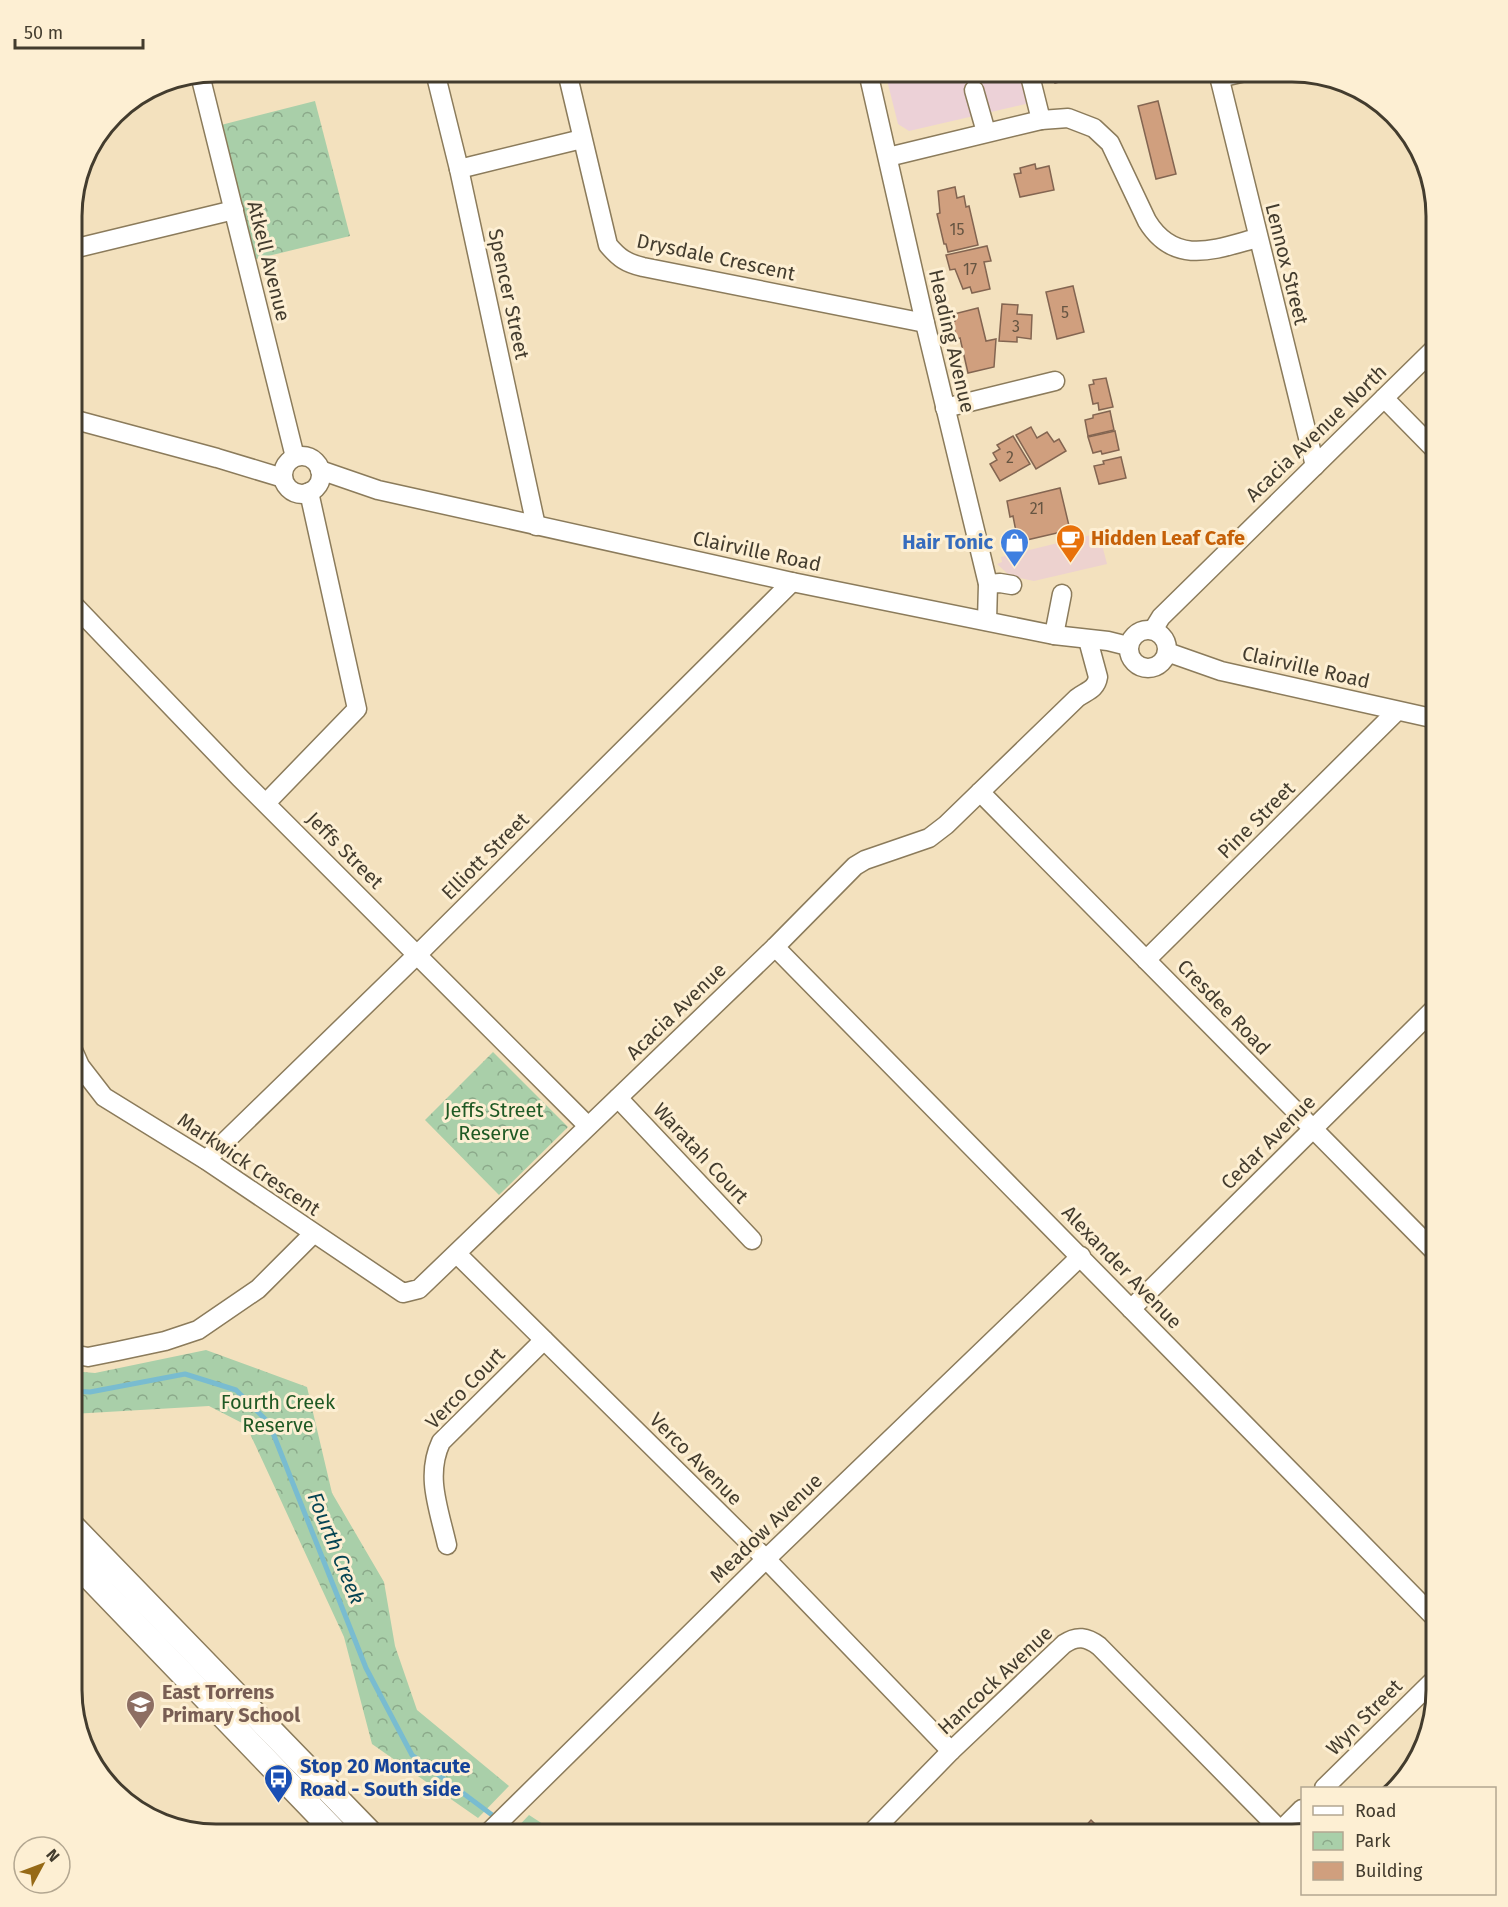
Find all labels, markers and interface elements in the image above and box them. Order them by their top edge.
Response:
scale bar [15,12,142,50]
text: 50 m [24,22,63,44]
street label: Atkell Avenue [242,198,296,324]
street label: Lennox Street [1260,201,1314,328]
house number: 15 [950,220,964,239]
street label: Spencer Street [483,227,535,362]
street label: Drysdale Crescent [635,228,798,286]
house number: 17 [963,260,977,279]
street label: Heading Avenue [924,267,980,415]
house number: 5 [1061,303,1069,322]
house number: 3 [1012,317,1020,336]
street label: Acacia Avenue North [1240,359,1392,507]
house number: 2 [1006,448,1014,467]
house number: 21 [1030,499,1044,518]
cafe icon: Hidden Leaf Cafe [1054,522,1086,564]
street label: Clairville Road [691,526,823,576]
shop icon: Hair Tonic [998,526,1030,568]
place label: Hidden Leaf Cafe [1091,526,1245,550]
place label: Hair Tonic [902,530,993,554]
street label: Clairville Road [1240,641,1372,693]
street label: Pine Street [1212,776,1300,864]
street label: Jeffs Street [301,806,389,894]
street label: Elliott Street [436,807,534,905]
street label: Cresdee Road [1172,954,1276,1060]
street label: Acacia Avenue [621,957,731,1065]
street label: Cedar Avenue [1216,1090,1320,1194]
park label: Jeffs Street Reserve [444,1098,544,1145]
street label: Waratah Court [648,1098,754,1209]
street label: Markwick Crescent [173,1107,325,1221]
street label: Alexander Avenue [1057,1200,1187,1334]
street label: Verco Court [420,1342,510,1434]
park label: Fourth Creek Reserve [221,1390,336,1437]
street label: Verco Avenue [645,1408,747,1510]
street label: Meadow Avenue [705,1468,827,1588]
water label: Fourth Creek [302,1488,370,1608]
street label: Hancock Avenue [933,1621,1057,1739]
street label: Wyn Street [1321,1673,1408,1760]
place label: East Torrens Primary School [162,1680,300,1727]
school or university icon: East Torrens Primary School [125,1688,157,1730]
place label: Stop 20 Montacute Road - South side [300,1754,471,1801]
bus stop icon: Stop 20 Montacute Road - South side [263,1762,295,1804]
legend [1301,1787,1496,1895]
text: Road [1355,1800,1397,1822]
text: Park [1355,1830,1391,1852]
north arrow [12,1835,72,1895]
text: N [42,1845,64,1866]
text: Building [1355,1860,1423,1882]

